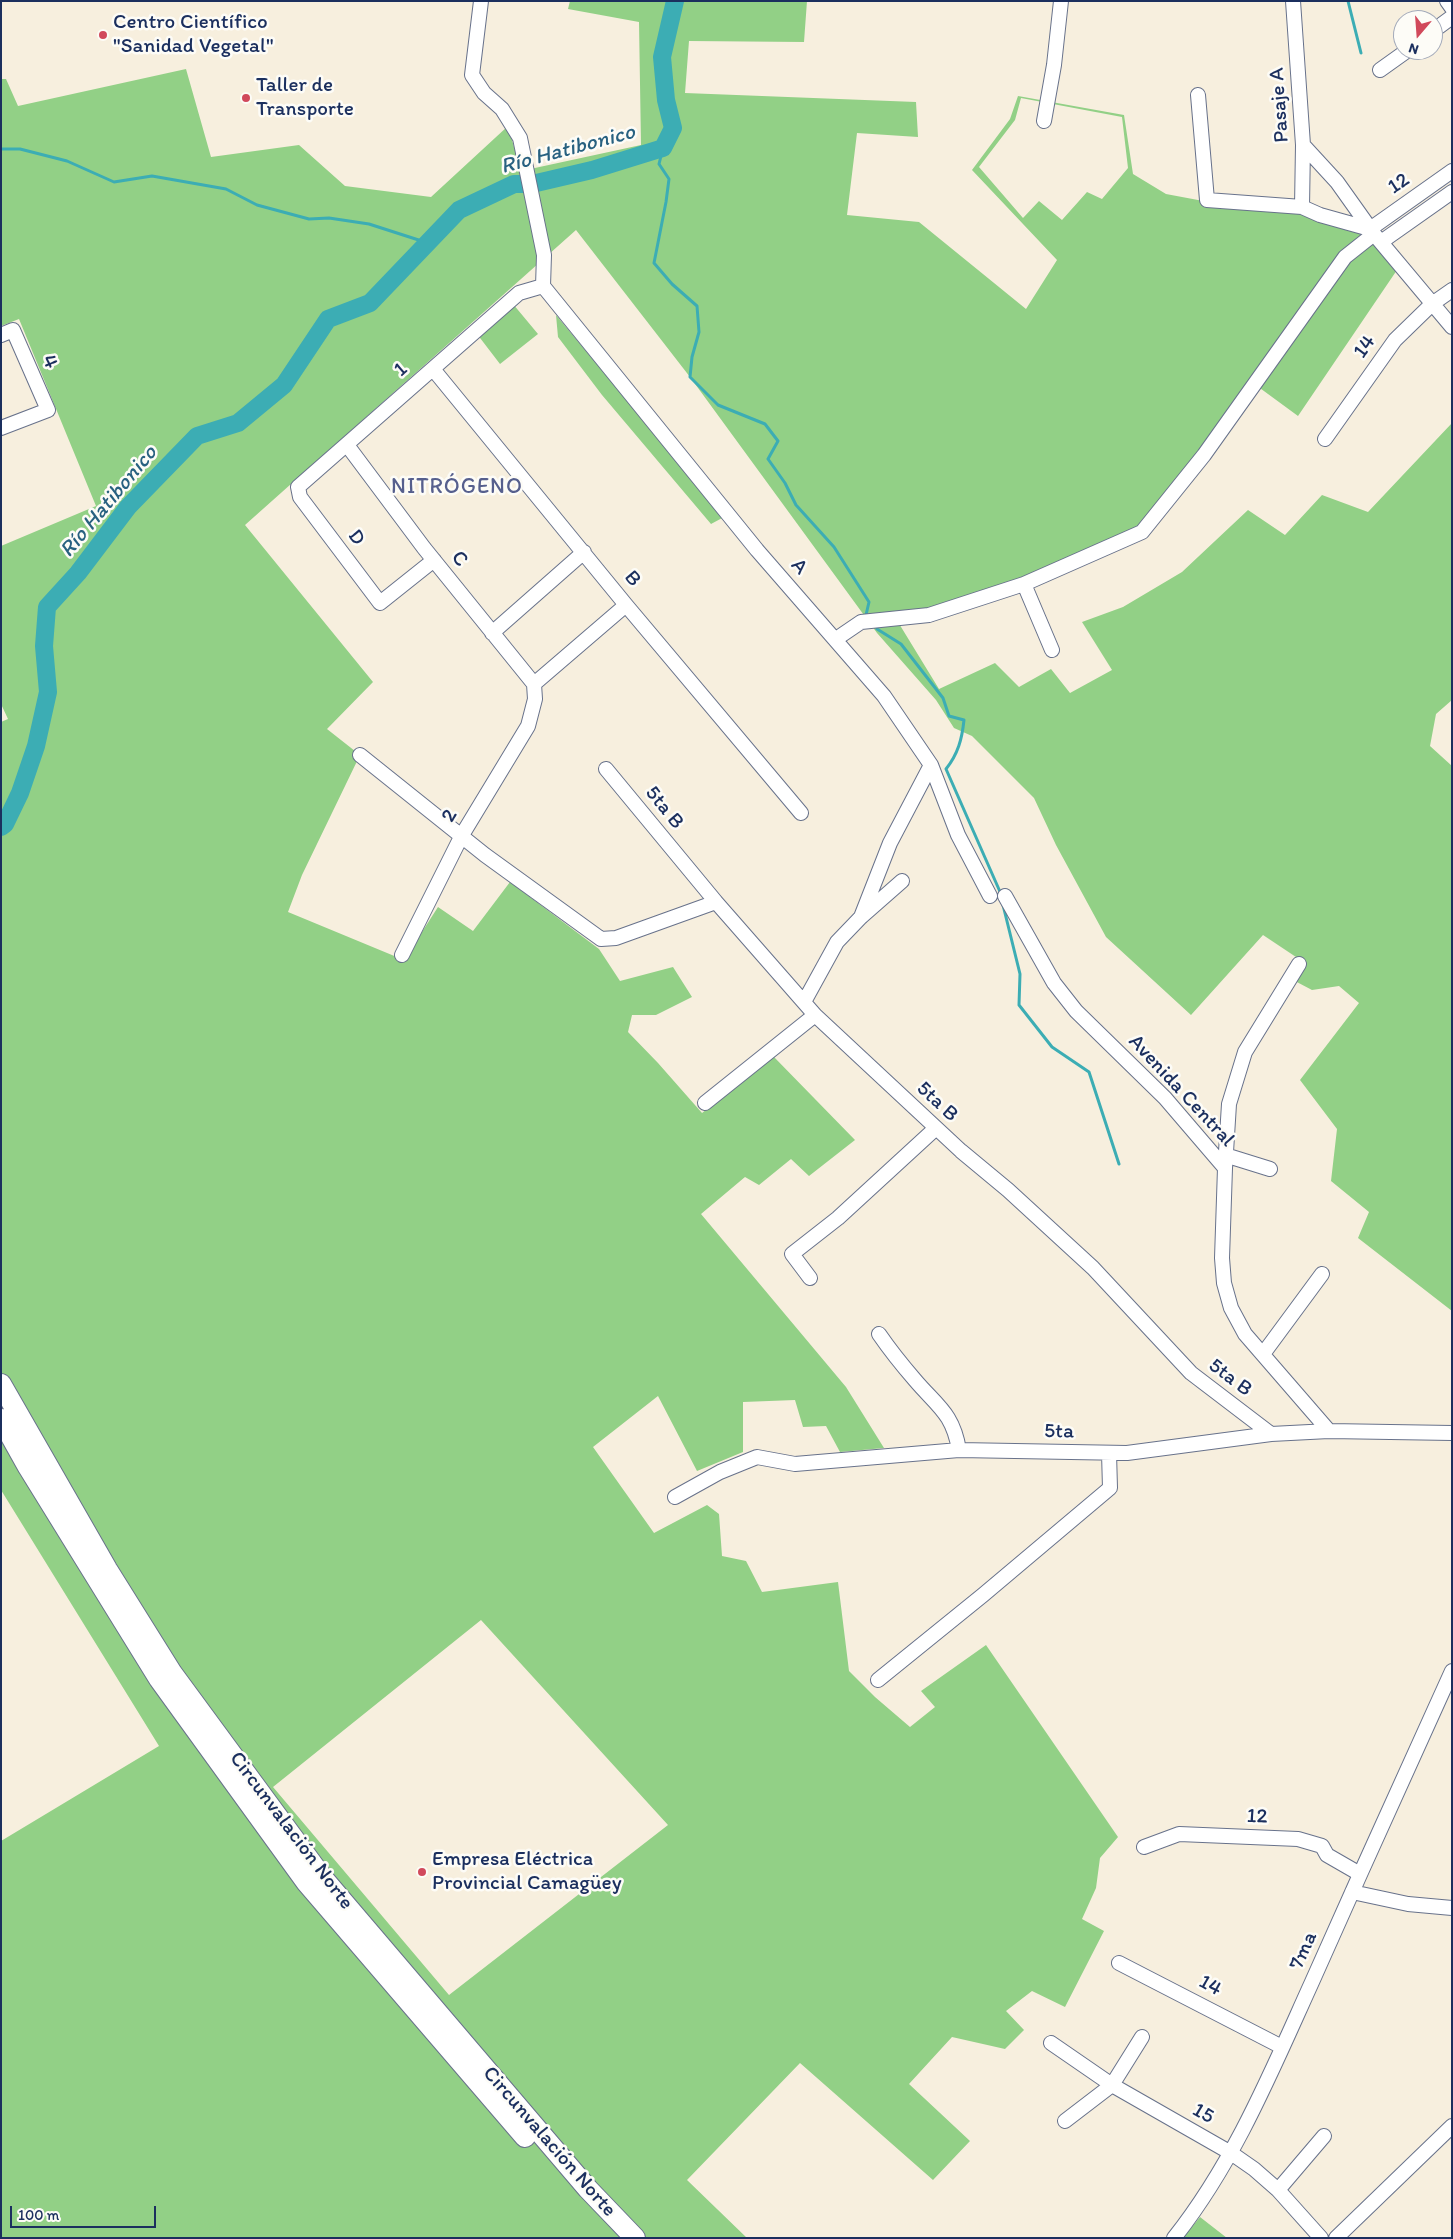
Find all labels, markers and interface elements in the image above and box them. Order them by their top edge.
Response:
place label: Centro Científico "Sanidad Vegetal" [113,10,274,60]
north arrow [1393,10,1443,60]
marker: Centro Científico "Sanidad Vegetal" [97,29,109,41]
text: N [1406,39,1421,58]
street label: Pasaje A [1265,67,1295,143]
place label: Taller de Transporte [256,73,354,123]
marker: Taller de Transporte [240,92,252,104]
water label: Río Hatibonico [498,119,638,181]
street label: 12 [1383,168,1415,200]
street label: 14 [1348,331,1382,363]
street label: 4 [35,351,63,373]
street label: 1 [389,357,413,383]
water label: Río Hatibonico [55,441,163,563]
district label: NITRÓGENO [390,474,524,500]
street label: D [342,525,370,551]
street label: C [445,546,473,572]
street label: A [785,554,813,580]
street label: B [618,566,646,592]
street label: 5ta B [639,781,689,835]
street label: 2 [436,805,464,827]
street label: Avenida Central [1123,1030,1239,1152]
street label: 5ta B [911,1076,963,1128]
street label: 5ta B [1203,1353,1257,1403]
street label: 5ta [1044,1419,1074,1445]
street label: Circunvalación Norte [223,1747,359,1915]
street label: 12 [1246,1804,1268,1830]
place label: Empresa Eléctrica Provincial Camagüey [432,1847,622,1897]
marker: Empresa Eléctrica Provincial Camagüey [416,1866,428,1878]
street label: 7ma [1285,1928,1323,1974]
street label: 14 [1194,1970,1226,2002]
street label: Circunvalación Norte [477,2062,621,2222]
street label: 15 [1188,2098,1218,2130]
scale bar [12,2196,159,2228]
text: 100 m [18,2206,59,2224]

